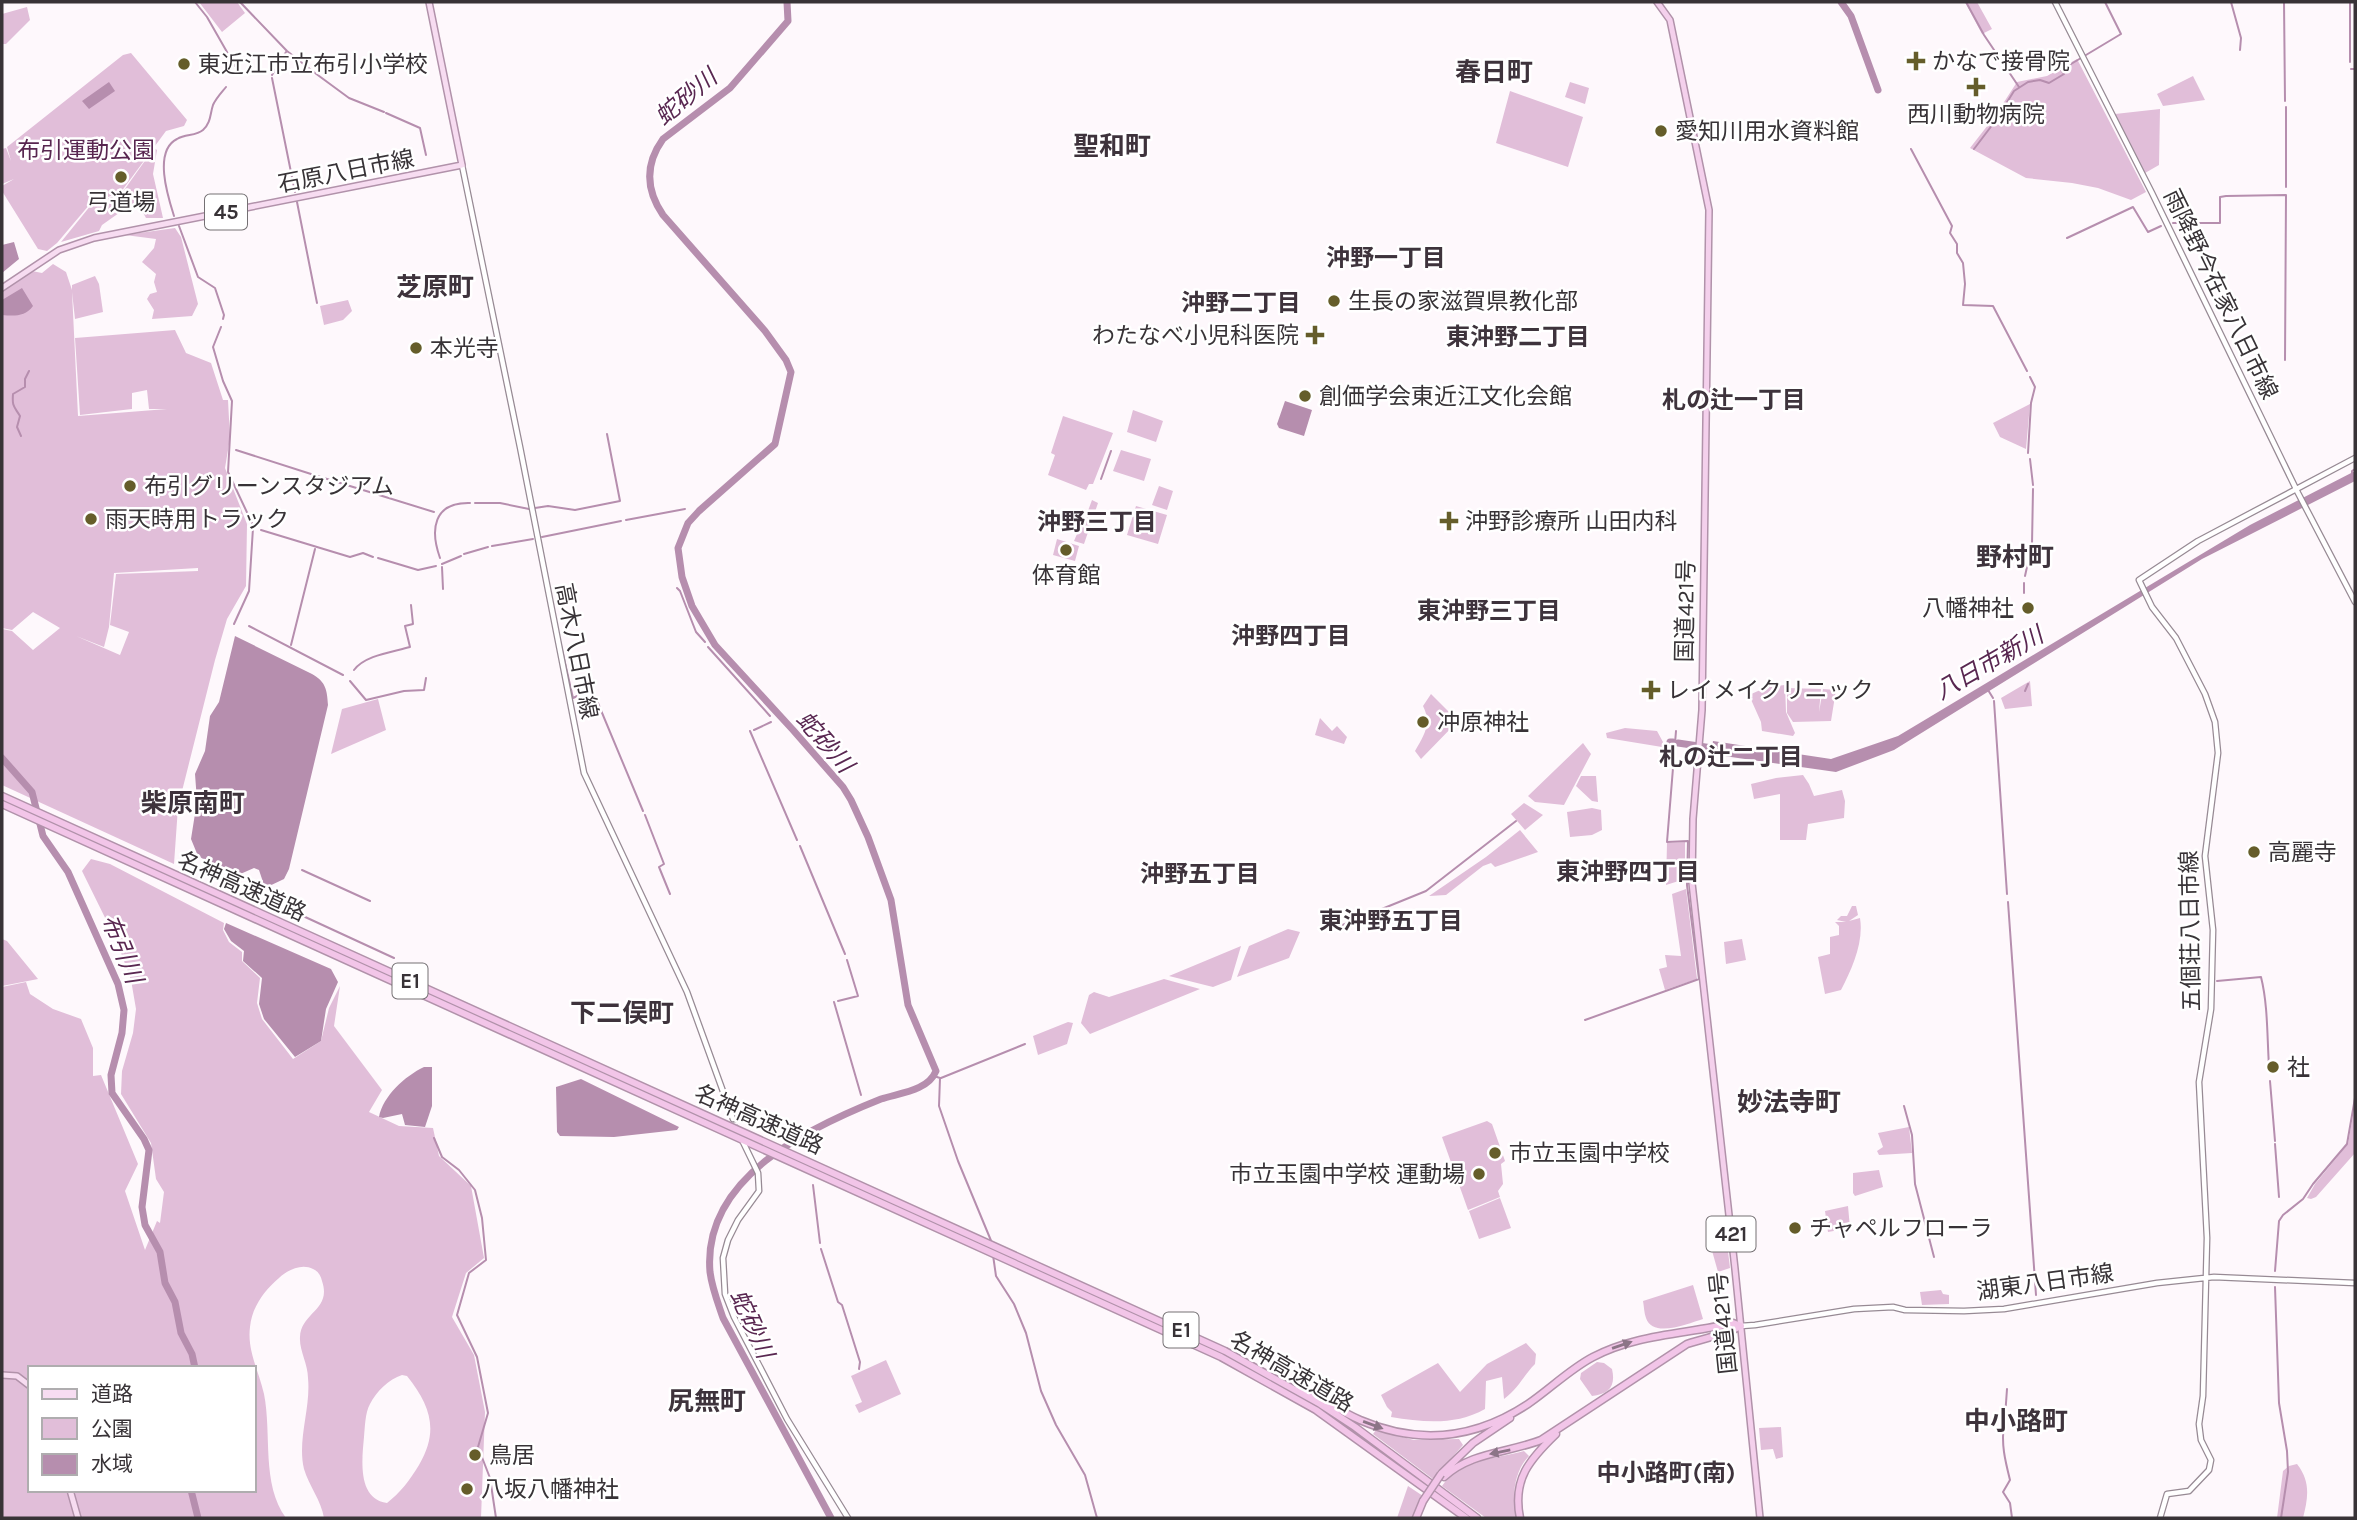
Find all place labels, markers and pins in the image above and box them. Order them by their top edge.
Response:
place label: かなで接骨院 [1932,48,2070,75]
place label: 東近江市立布引小学校 [198,51,428,78]
marker: かなで接骨院 [1906,51,1926,71]
marker: 東近江市立布引小学校 [176,56,192,72]
marker: 西川動物病院 [1966,77,1986,97]
place label: 西川動物病院 [1907,101,2045,128]
place label: 愛知川用水資料館 [1675,118,1859,145]
marker: 愛知川用水資料館 [1653,123,1669,139]
marker: 弓道場 [113,169,129,185]
place label: 弓道場 [87,189,156,216]
place label: 生長の家滋賀県教化部 [1348,288,1578,315]
marker: 生長の家滋賀県教化部 [1326,293,1342,309]
place label: わたなべ小児科医院 [1092,322,1299,349]
marker: わたなべ小児科医院 [1305,325,1325,345]
place label: 本光寺 [430,335,499,362]
marker: 本光寺 [408,340,424,356]
place label: 創価学会東近江文化会館 [1319,383,1572,410]
marker: 創価学会東近江文化会館 [1297,388,1313,404]
place label: 布引グリーンスタジアム [144,473,394,500]
marker: 布引グリーンスタジアム [122,478,138,494]
place label: 雨天時用トラック [105,506,289,533]
place label: 沖野診療所 山田内科 [1465,508,1677,535]
marker: 雨天時用トラック [83,511,99,527]
marker: 沖野診療所 山田内科 [1439,511,1459,531]
marker: 体育館 [1058,542,1074,558]
place label: 体育館 [1032,562,1101,589]
place label: 八幡神社 [1922,595,2014,622]
marker: 八幡神社 [2020,600,2036,616]
place label: レイメイクリニック [1667,677,1874,704]
marker: レイメイクリニック [1641,680,1661,700]
place label: 冲原神社 [1437,709,1529,736]
marker: 冲原神社 [1415,714,1431,730]
place label: 高麗寺 [2268,839,2337,866]
marker: 高麗寺 [2246,844,2262,860]
place label: 社 [2287,1054,2310,1081]
marker: 社 [2265,1059,2281,1075]
place label: 市立玉園中学校 [1509,1140,1670,1167]
marker: 市立玉園中学校 [1487,1145,1503,1161]
place label: 市立玉園中学校 運動場 [1230,1161,1465,1188]
marker: 市立玉園中学校 運動場 [1471,1166,1487,1182]
place label: チャペルフローラ [1809,1215,1993,1242]
marker: チャペルフローラ [1787,1220,1803,1236]
place label: 鳥居 [489,1442,535,1469]
marker: 鳥居 [467,1447,483,1463]
place label: 八坂八幡神社 [481,1476,619,1503]
marker: 八坂八幡神社 [459,1481,475,1497]

